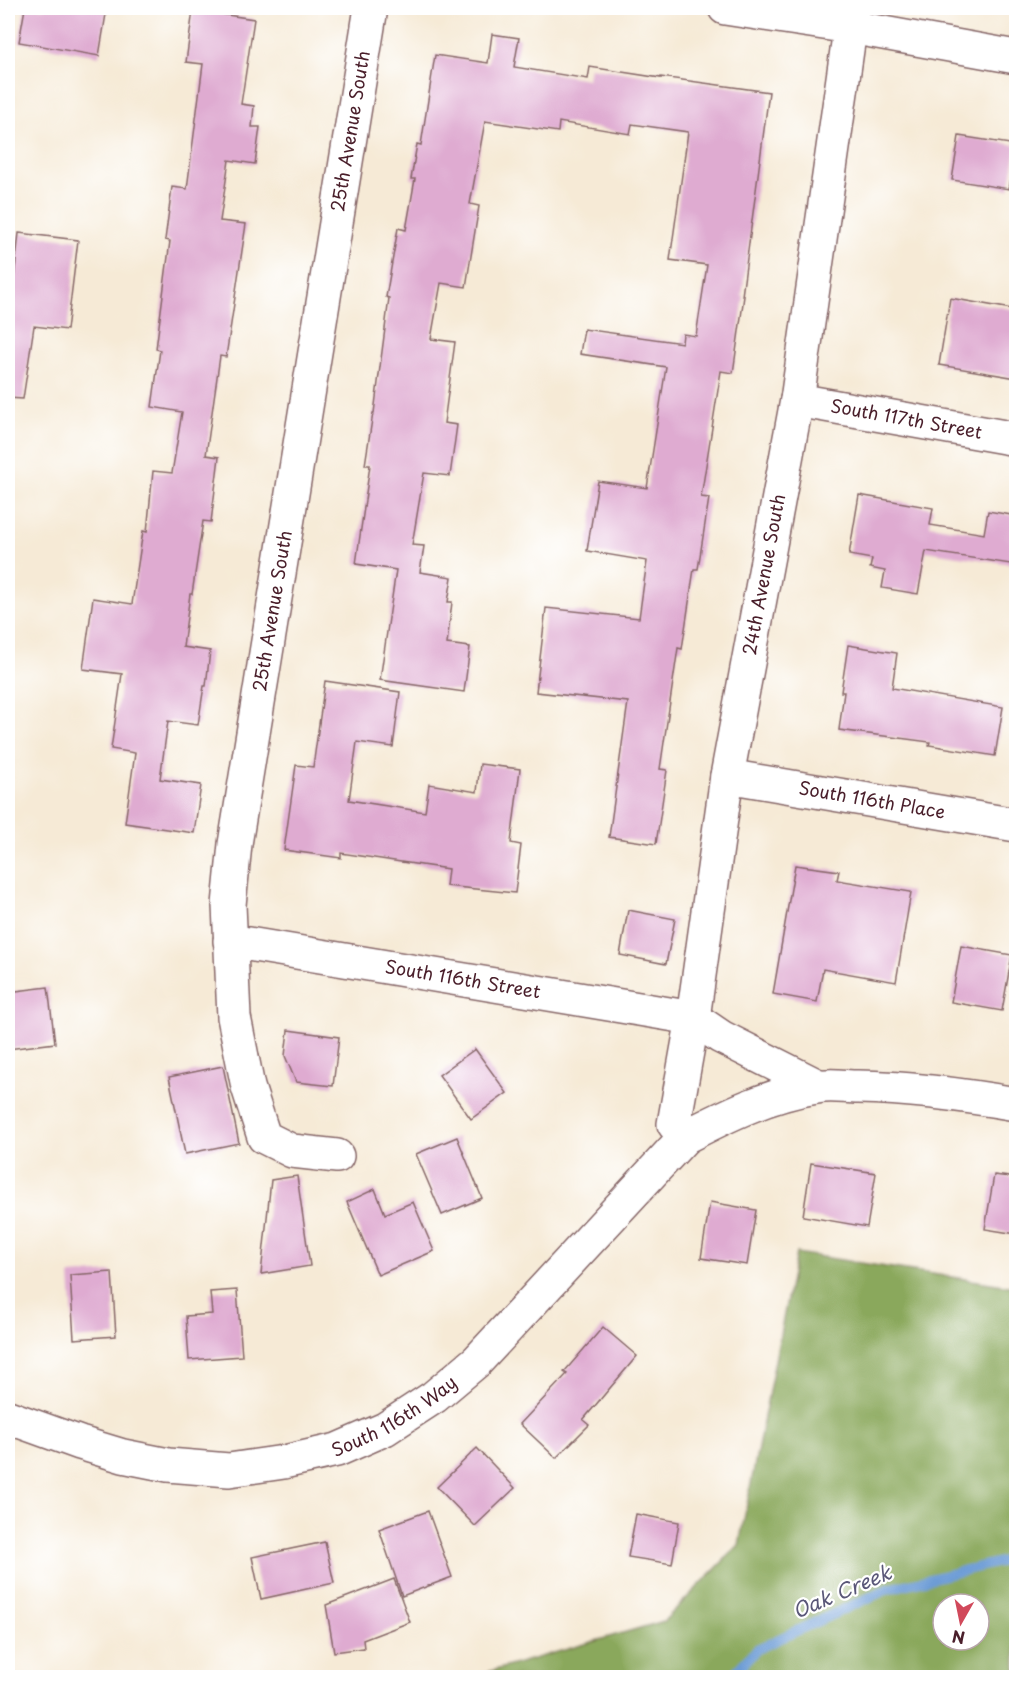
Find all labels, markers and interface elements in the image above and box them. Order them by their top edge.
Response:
street label: 25th Avenue South [323,48,376,214]
street label: South 117th Street [829,391,985,445]
street label: 24th Avenue South [735,492,791,657]
street label: 25th Avenue South [245,528,298,693]
street label: South 116th Place [797,773,947,825]
street label: South 116th Street [383,952,543,1004]
street label: South 116th Way [327,1368,462,1463]
water label: Oak Creek [787,1556,897,1625]
north arrow [931,1592,991,1652]
text: N [950,1625,967,1651]

